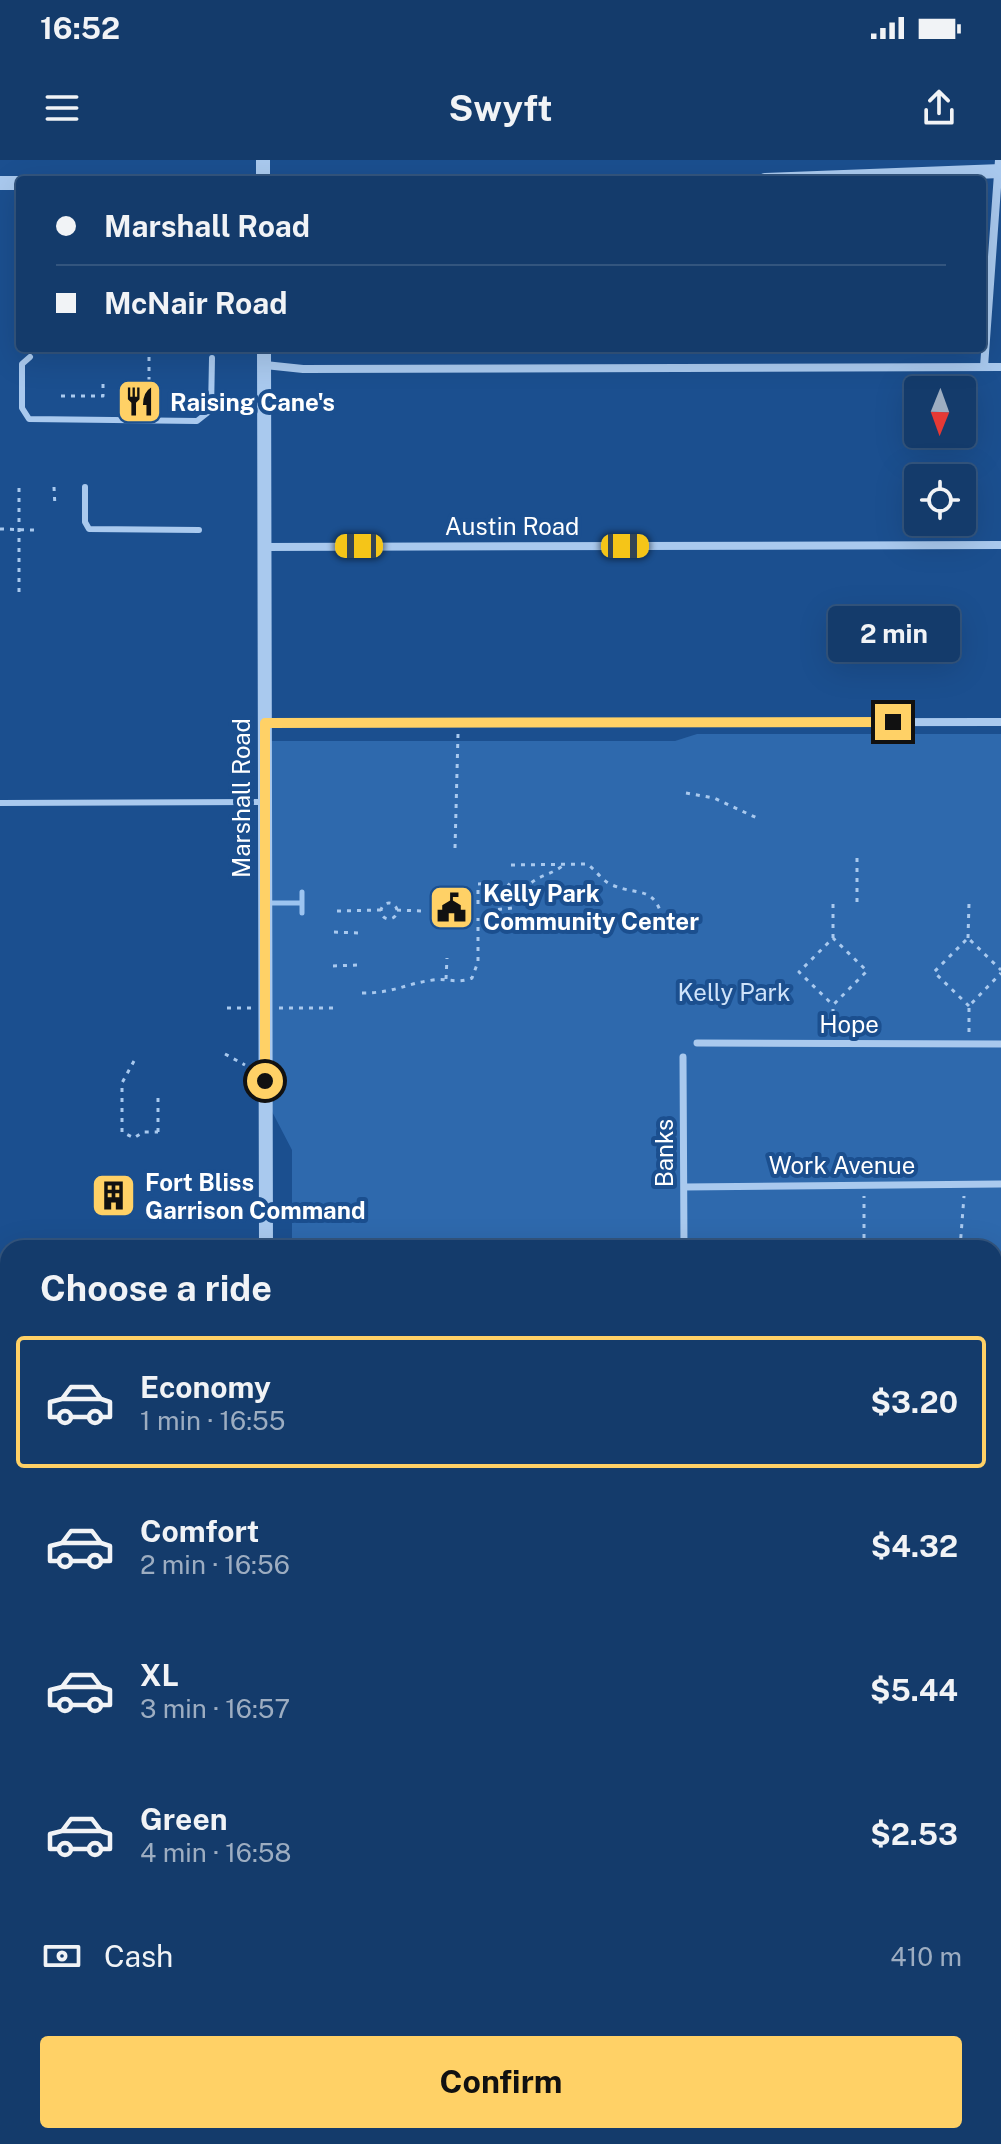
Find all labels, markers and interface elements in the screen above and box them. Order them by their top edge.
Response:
text: 16:52 [40,10,120,46]
icon: menu [40,86,84,130]
icon: share [917,86,961,130]
text: Swyft [449,87,552,129]
text: Marshall Road [104,208,310,244]
text: McNair Road [104,285,288,321]
north arrow [904,376,976,448]
map controls [904,376,976,536]
restaurant icon: Raising Cane's [115,378,163,426]
place label: Raising Cane's [170,388,335,416]
button: locate [904,464,976,536]
street label: Austin Road [445,512,579,540]
car [335,534,383,558]
car [601,534,649,558]
callout: 2 min [827,606,959,662]
text: 2 min [860,618,928,649]
route end [875,704,911,740]
street label: Marshall Road [227,718,255,878]
place label: Kelly Park Community Center [483,879,699,935]
public building icon: Kelly Park Community Center [428,883,476,931]
park label: Kelly Park [678,978,790,1006]
street label: Hope [819,1010,879,1038]
route start [247,1063,283,1099]
street label: Banks [650,1119,678,1187]
street label: Work Avenue [769,1151,915,1179]
place label: Fort Bliss Garrison Command [145,1168,366,1224]
building icon: Fort Bliss Garrison Command [90,1172,138,1220]
text: Choose a ride [40,1267,272,1309]
icon: car [44,1366,116,1438]
text: Economy [140,1369,271,1405]
text: $3.20 [871,1384,958,1420]
text: 1 min · 16:55 [140,1405,285,1436]
icon: car [44,1510,116,1582]
text: Comfort [140,1513,259,1549]
text: $4.32 [871,1528,958,1564]
text: 2 min · 16:56 [140,1549,290,1580]
icon: car [44,1654,116,1726]
text: XL [140,1657,179,1693]
text: $5.44 [870,1672,958,1708]
text: 3 min · 16:57 [140,1693,290,1724]
icon: car [44,1798,116,1870]
text: Green [140,1801,227,1837]
text: $2.53 [870,1816,958,1852]
text: 4 min · 16:58 [140,1837,291,1868]
icon: cash [40,1934,84,1978]
text: Cash [104,1938,173,1974]
text: 410 m [890,1941,962,1972]
button: Confirm [40,2036,962,2128]

